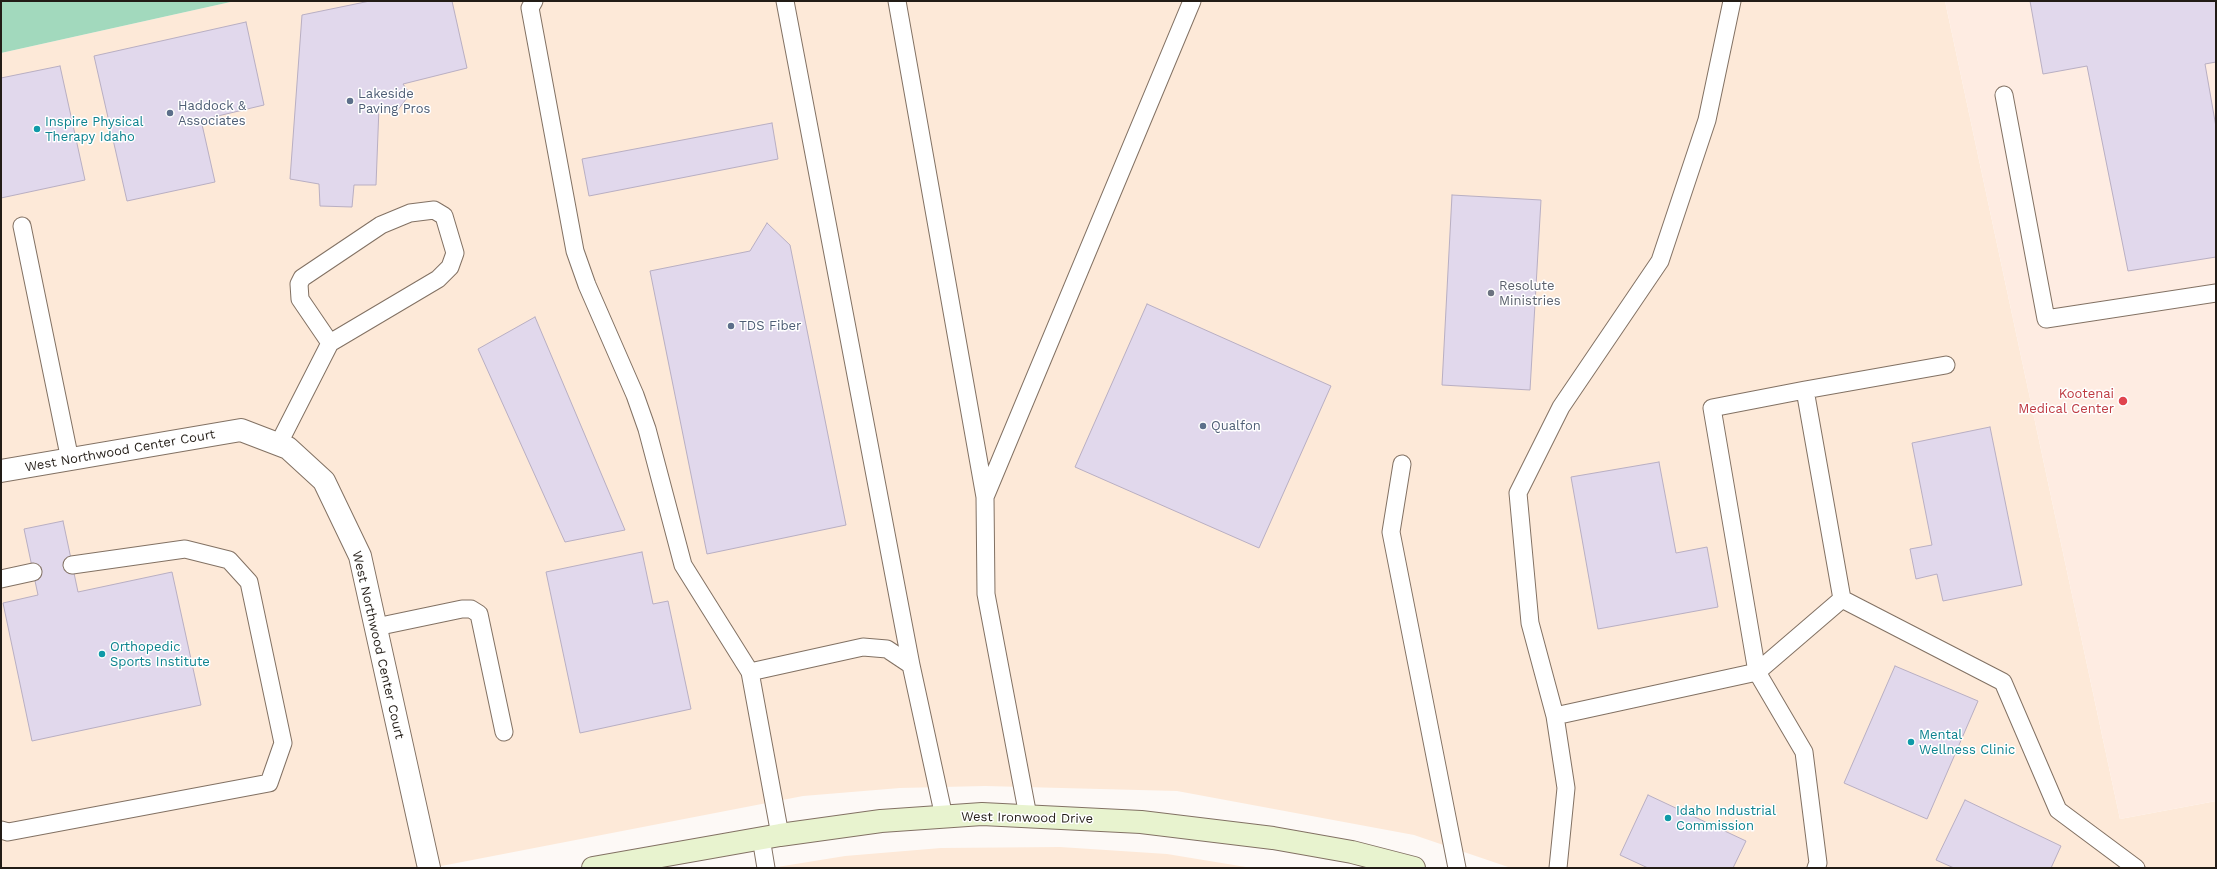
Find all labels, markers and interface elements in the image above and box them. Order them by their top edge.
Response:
place label: Lakeside Paving Pros [358,86,430,117]
marker: Lakeside Paving Pros [345,96,355,106]
place label: Haddock & Associates [178,98,246,129]
marker: Haddock & Associates [165,108,175,118]
place label: Inspire Physical Therapy Idaho [45,114,144,145]
marker: Inspire Physical Therapy Idaho [32,124,42,134]
place label: Resolute Ministries [1499,278,1560,309]
marker: Resolute Ministries [1486,288,1496,298]
place label: TDS Fiber [739,318,801,334]
marker: TDS Fiber [726,321,736,331]
place label: Kootenai Medical Center [2018,386,2114,417]
marker: Kootenai Medical Center [2117,395,2129,407]
place label: Qualfon [1211,418,1261,434]
marker: Qualfon [1198,421,1208,431]
street label: West Northwood Center Court [24,427,216,475]
street label: West Northwood Center Court [349,549,407,741]
place label: Orthopedic Sports Institute [110,639,210,670]
marker: Orthopedic Sports Institute [97,649,107,659]
place label: Mental Wellness Clinic [1919,727,2015,758]
marker: Mental Wellness Clinic [1906,737,1916,747]
place label: Idaho Industrial Commission [1676,803,1776,834]
street label: West Ironwood Drive [961,809,1093,827]
marker: Idaho Industrial Commission [1663,813,1673,823]

